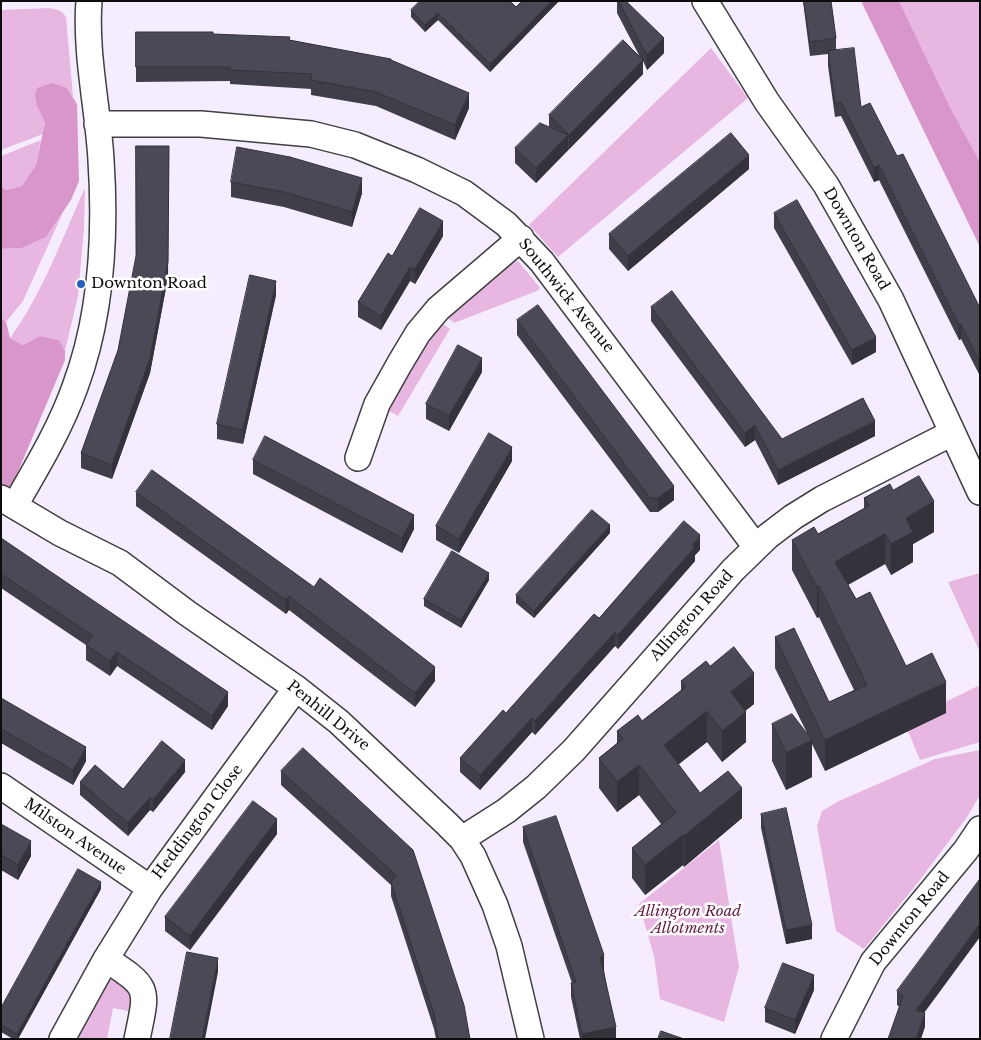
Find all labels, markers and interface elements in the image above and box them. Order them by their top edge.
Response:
street label: Downton Road [819,184,893,294]
street label: Southwick Avenue [514,235,618,357]
place label: Downton Road [91,275,207,293]
marker: Downton Road [75,278,87,290]
street label: Allington Road [647,567,737,665]
street label: Penhill Drive [283,677,373,755]
street label: Heddington Close [149,761,247,883]
street label: Milston Avenue [21,795,129,879]
street label: Downton Road [867,868,953,970]
park label: Allington Road Allotments [635,903,741,938]

